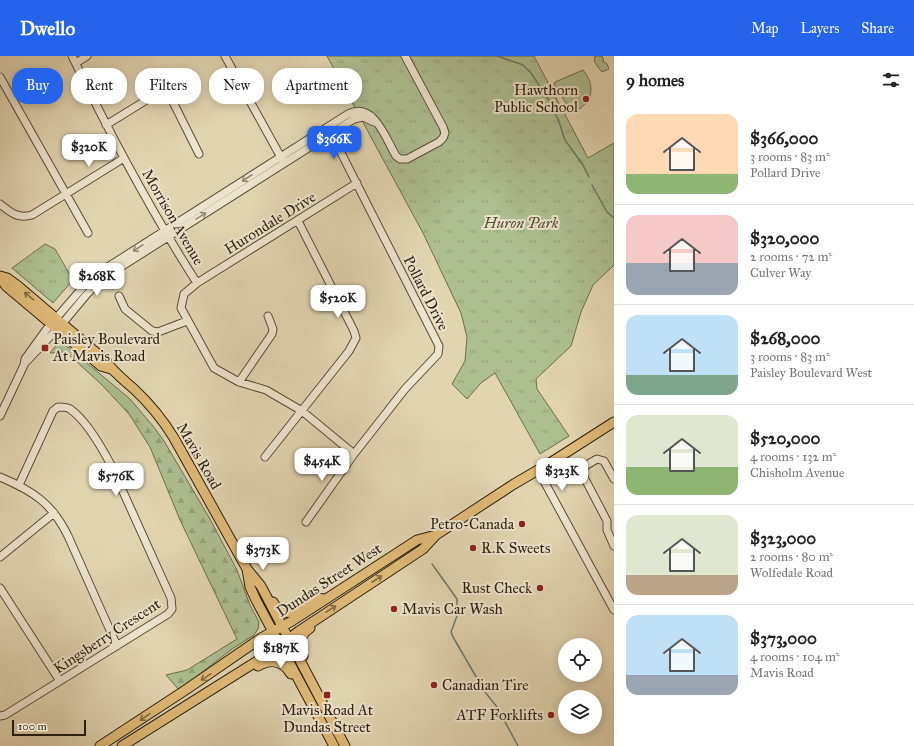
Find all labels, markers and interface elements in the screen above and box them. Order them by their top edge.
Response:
text: Dwello [20,17,75,40]
text: Map [751,20,779,37]
text: Layers [801,20,839,37]
text: Share [861,20,894,37]
chip: Buy [12,68,63,104]
chip: Rent [71,68,127,104]
chip: Filters [135,68,201,104]
chip: New [209,68,264,104]
chip: Apartment [272,68,362,104]
icon: filters [880,69,902,91]
text: 9 homes [626,70,684,91]
place label: Hawthorn Public School [494,81,579,116]
marker: Hawthorn Public School [581,94,591,104]
pin: $366K [306,126,362,160]
text: $366,000 [750,128,819,149]
icon: home [658,130,706,178]
text: $366K [316,131,352,147]
pin: $320K [61,134,117,168]
text: $320K [71,139,107,155]
text: 3 rooms · 83 m² [750,149,830,165]
text: Pollard Drive [750,165,820,181]
street label: Morrison Avenue [138,166,208,268]
one-way arrow [242,174,253,182]
street label: Hurondale Drive [221,188,319,258]
one-way arrow [195,212,207,220]
park label: Huron Park [483,214,559,232]
text: $320,000 [750,228,819,249]
icon: home [658,231,706,279]
one-way arrow [132,243,143,252]
text: 2 rooms · 72 m² [750,249,832,265]
street label: Pollard Drive [400,253,452,333]
pin: $268K [69,263,125,297]
text: Culver Way [750,265,811,281]
text: $268K [78,268,116,284]
pin: $520K [310,285,366,319]
text: $520K [319,290,357,306]
one-way arrow [24,291,35,300]
text: $268,000 [750,328,820,349]
place label: Paisley Boulevard At Mavis Road [52,330,160,365]
icon: home [658,331,706,379]
marker: Paisley Boulevard At Mavis Road [40,343,50,353]
text: 3 rooms · 83 m² [750,349,830,365]
text: Paisley Boulevard West [750,365,872,381]
street label: Mavis Road [173,420,225,493]
text: $520,000 [750,428,820,449]
icon: home [658,431,706,479]
pin: $454K [294,448,350,482]
text: 4 rooms · 132 m² [750,449,836,465]
text: $454K [303,453,341,469]
pin: $323K [534,458,590,492]
pin: $576K [88,463,144,497]
text: $323K [545,463,579,479]
text: Chisholm Avenue [750,465,844,481]
text: $576K [98,468,134,484]
place label: Petro-Canada [430,515,515,533]
marker: Petro-Canada [517,519,527,529]
text: $323,000 [750,528,816,549]
icon: home [658,531,706,579]
pin: $373K [235,537,291,571]
street label: Dundas Street West [273,539,385,621]
place label: R.K Sweets [481,539,550,557]
text: $373K [246,542,280,558]
marker: R.K Sweets [468,543,478,553]
text: 2 rooms · 80 m² [750,549,833,565]
text: Wolfedale Road [750,565,833,581]
one-way arrow [371,575,382,583]
place label: Rust Check [462,579,532,597]
marker: Rust Check [535,583,545,593]
street label: Kingsberry Crescent [50,594,164,677]
place label: Mavis Car Wash [402,600,503,618]
marker: Mavis Car Wash [389,604,399,614]
one-way arrow [325,605,336,613]
text: $373,000 [750,628,817,649]
icon: home [658,631,706,679]
pin: $187K [253,635,309,669]
map controls [558,638,602,734]
button: locate [558,638,602,682]
text: $187K [263,640,299,656]
text: 4 rooms · 104 m² [750,649,840,665]
text: Mavis Road [750,665,814,681]
one-way arrow [200,673,212,681]
place label: Canadian Tire [442,676,529,694]
marker: Canadian Tire [429,680,439,690]
marker: Mavis Road At Dundas Street [322,690,332,700]
button: layers [558,690,602,734]
place label: Mavis Road At Dundas Street [281,701,374,736]
place label: ATF Forklifts [455,706,543,724]
marker: ATF Forklifts [546,710,556,720]
one-way arrow [139,713,150,721]
scale bar [12,718,86,737]
text: 100 m [18,720,47,733]

